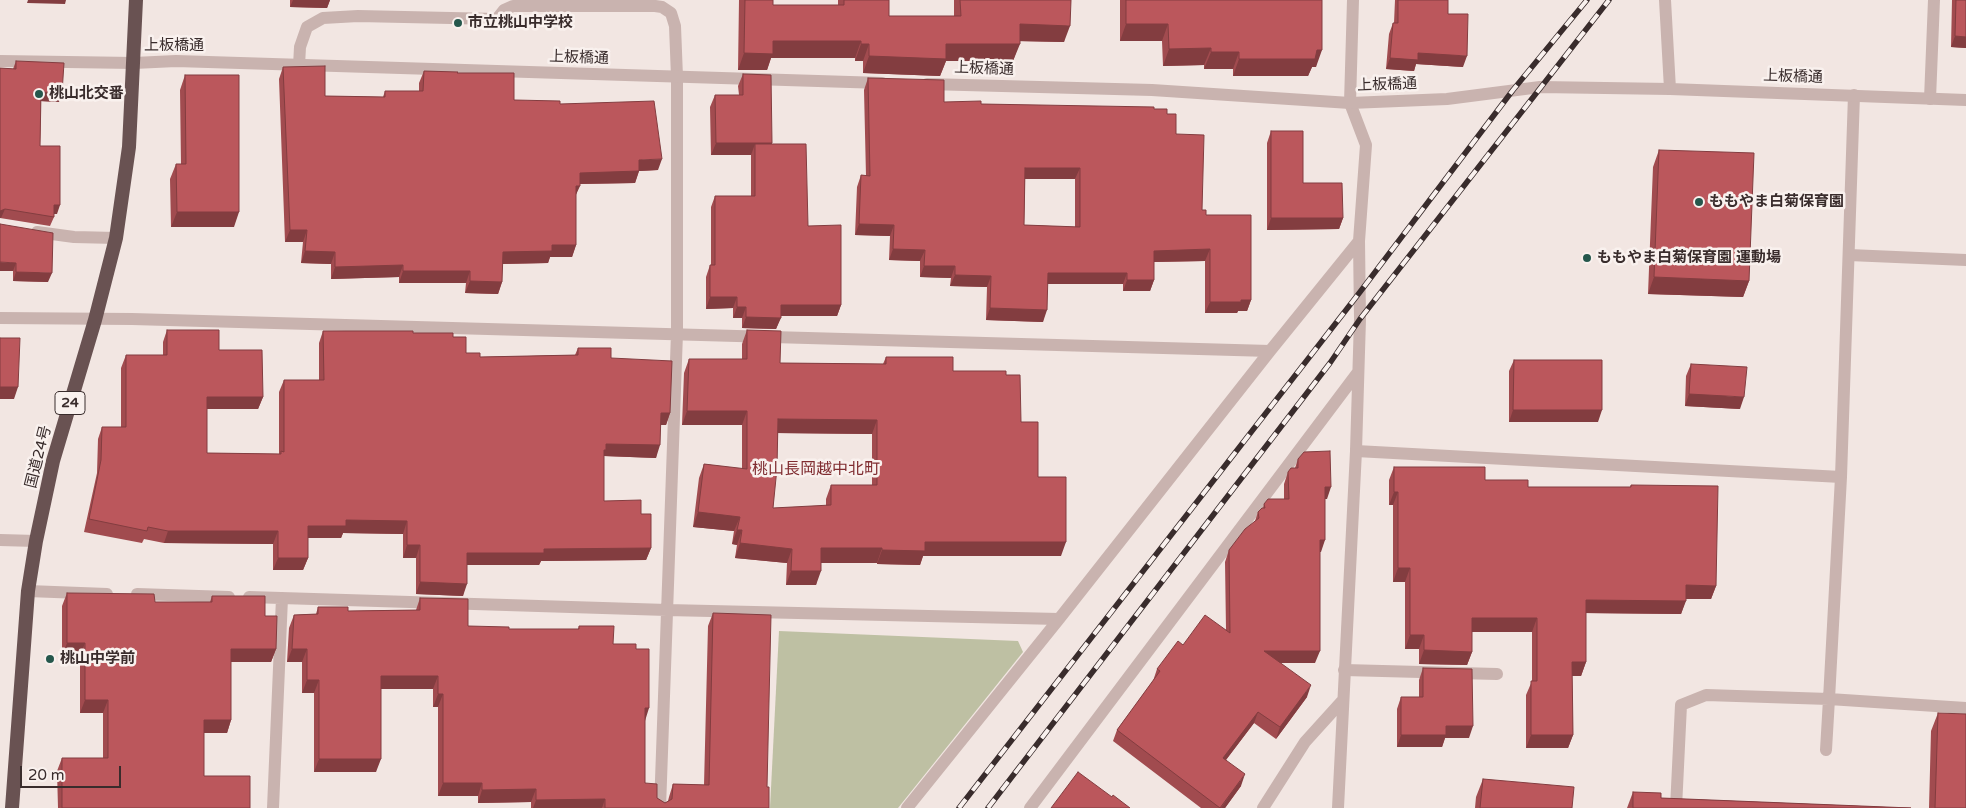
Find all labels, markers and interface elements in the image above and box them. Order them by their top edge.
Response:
place label: 市立桃山中学校 [468,14,573,32]
marker: 市立桃山中学校 [452,17,464,29]
street label: 上板橋通 [144,37,204,55]
street label: 上板橋通 [549,48,609,68]
street label: 上板橋通 [954,59,1014,79]
street label: 上板橋通 [1763,67,1823,87]
street label: 上板橋通 [1357,75,1417,95]
place label: 桃山北交番 [49,85,124,103]
marker: 桃山北交番 [33,88,45,100]
place label: ももやま白菊保育園 [1709,193,1844,211]
marker: ももやま白菊保育園 [1693,196,1705,208]
place label: ももやま白菊保育園 運動場 [1597,249,1781,267]
marker: ももやま白菊保育園 運動場 [1581,252,1593,264]
road number: 24 [55,392,85,414]
street label: 国道24号 [23,424,55,490]
district label: 桃山長岡越中北町 [752,460,880,480]
place label: 桃山中学前 [60,650,135,668]
marker: 桃山中学前 [44,653,56,665]
scale bar [22,756,124,788]
text: 20 m [28,766,65,784]

